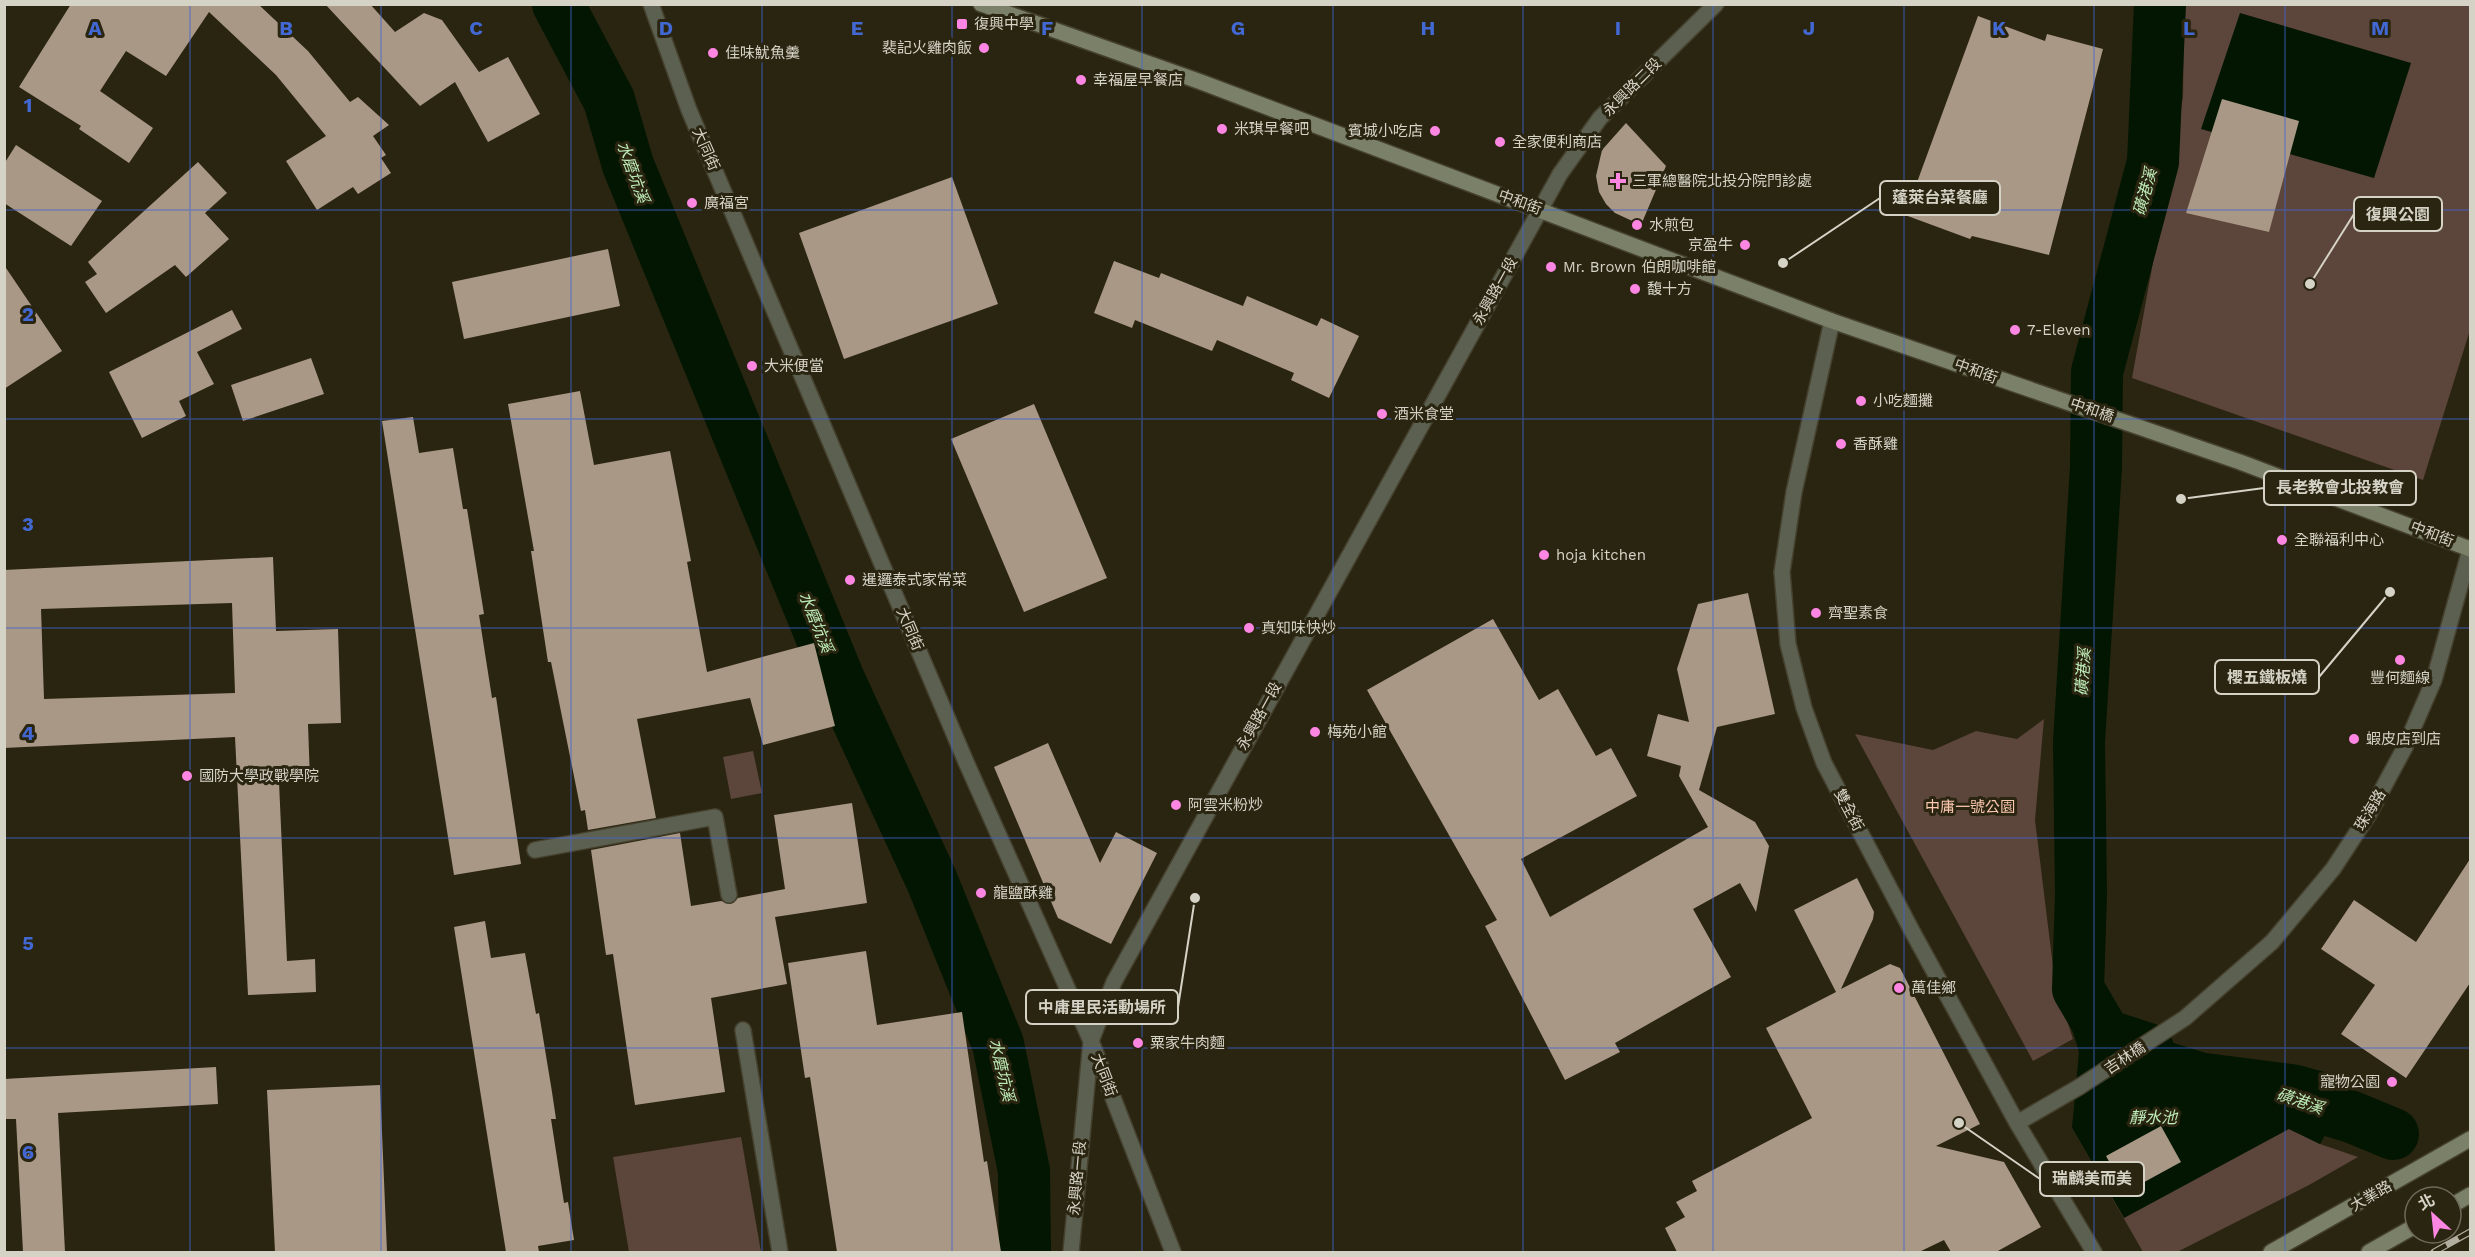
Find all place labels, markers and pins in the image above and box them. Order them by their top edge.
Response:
place label: 復興中學 [974,15,1034,33]
marker: 復興中學 [955,17,969,31]
place label: 裴記火雞肉飯 [882,39,972,57]
marker: 裴記火雞肉飯 [977,41,991,55]
place label: 佳味魷魚羹 [725,44,800,62]
marker: 佳味魷魚羹 [706,46,720,60]
place label: 幸福屋早餐店 [1093,71,1183,89]
marker: 幸福屋早餐店 [1074,73,1088,87]
place label: 米琪早餐吧 [1234,120,1309,138]
marker: 米琪早餐吧 [1215,122,1229,136]
place label: 賓城小吃店 [1348,122,1423,140]
marker: 賓城小吃店 [1428,124,1442,138]
place label: 全家便利商店 [1512,133,1602,151]
marker: 全家便利商店 [1493,135,1507,149]
marker: 三軍總醫院北投分院門診處 [1609,172,1627,190]
place label: 三軍總醫院北投分院門診處 [1632,172,1812,190]
callout: 蓬萊台菜餐廳 [1880,181,2000,215]
place label: 廣福宮 [704,194,749,212]
marker: 廣福宮 [685,196,699,210]
callout: 復興公園 [2354,197,2442,231]
place label: 水煎包 [1649,216,1694,234]
marker: 水煎包 [1630,218,1644,232]
place label: 京盈牛 [1688,236,1733,254]
marker: 京盈牛 [1738,238,1752,252]
place label: Mr. Brown 伯朗咖啡館 [1563,258,1716,276]
marker: Mr. Brown 伯朗咖啡館 [1544,260,1558,274]
place label: 馥十方 [1647,280,1692,298]
marker: 馥十方 [1628,282,1642,296]
place label: 7-Eleven [2027,321,2091,339]
marker: 7-Eleven [2008,323,2022,337]
place label: 大米便當 [764,357,824,375]
marker: 大米便當 [745,359,759,373]
place label: 小吃麵攤 [1873,392,1933,410]
marker: 小吃麵攤 [1854,394,1868,408]
place label: 酒米食堂 [1394,405,1454,423]
marker: 酒米食堂 [1375,407,1389,421]
place label: 香酥雞 [1853,435,1898,453]
marker: 香酥雞 [1834,437,1848,451]
callout: 長老教會北投教會 [2264,471,2416,505]
place label: 全聯福利中心 [2294,531,2384,549]
marker: 全聯福利中心 [2275,533,2289,547]
place label: hoja kitchen [1556,546,1646,564]
marker: hoja kitchen [1537,548,1551,562]
place label: 暹邏泰式家常菜 [862,571,967,589]
marker: 暹邏泰式家常菜 [843,573,857,587]
place label: 齊聖素食 [1828,604,1888,622]
marker: 齊聖素食 [1809,606,1823,620]
place label: 真知味快炒 [1261,619,1336,637]
marker: 真知味快炒 [1242,621,1256,635]
marker: 豐何麵線 [2393,653,2407,667]
callout: 櫻五鐵板燒 [2215,660,2319,694]
place label: 豐何麵線 [2370,669,2430,687]
place label: 梅苑小館 [1327,723,1387,741]
marker: 梅苑小館 [1308,725,1322,739]
place label: 蝦皮店到店 [2366,730,2441,748]
marker: 蝦皮店到店 [2347,732,2361,746]
place label: 國防大學政戰學院 [199,767,319,785]
marker: 國防大學政戰學院 [180,769,194,783]
place label: 阿雲米粉炒 [1188,796,1263,814]
marker: 阿雲米粉炒 [1169,798,1183,812]
place label: 龍鹽酥雞 [993,884,1053,902]
marker: 龍鹽酥雞 [974,886,988,900]
place label: 萬佳鄉 [1911,979,1956,997]
marker: 萬佳鄉 [1892,981,1906,995]
callout: 中庸里民活動場所 [1026,990,1178,1024]
place label: 粟家牛肉麵 [1150,1034,1225,1052]
marker: 粟家牛肉麵 [1131,1036,1145,1050]
place label: 寵物公園 [2320,1073,2380,1091]
marker: 寵物公園 [2385,1075,2399,1089]
callout: 瑞麟美而美 [2040,1162,2144,1196]

